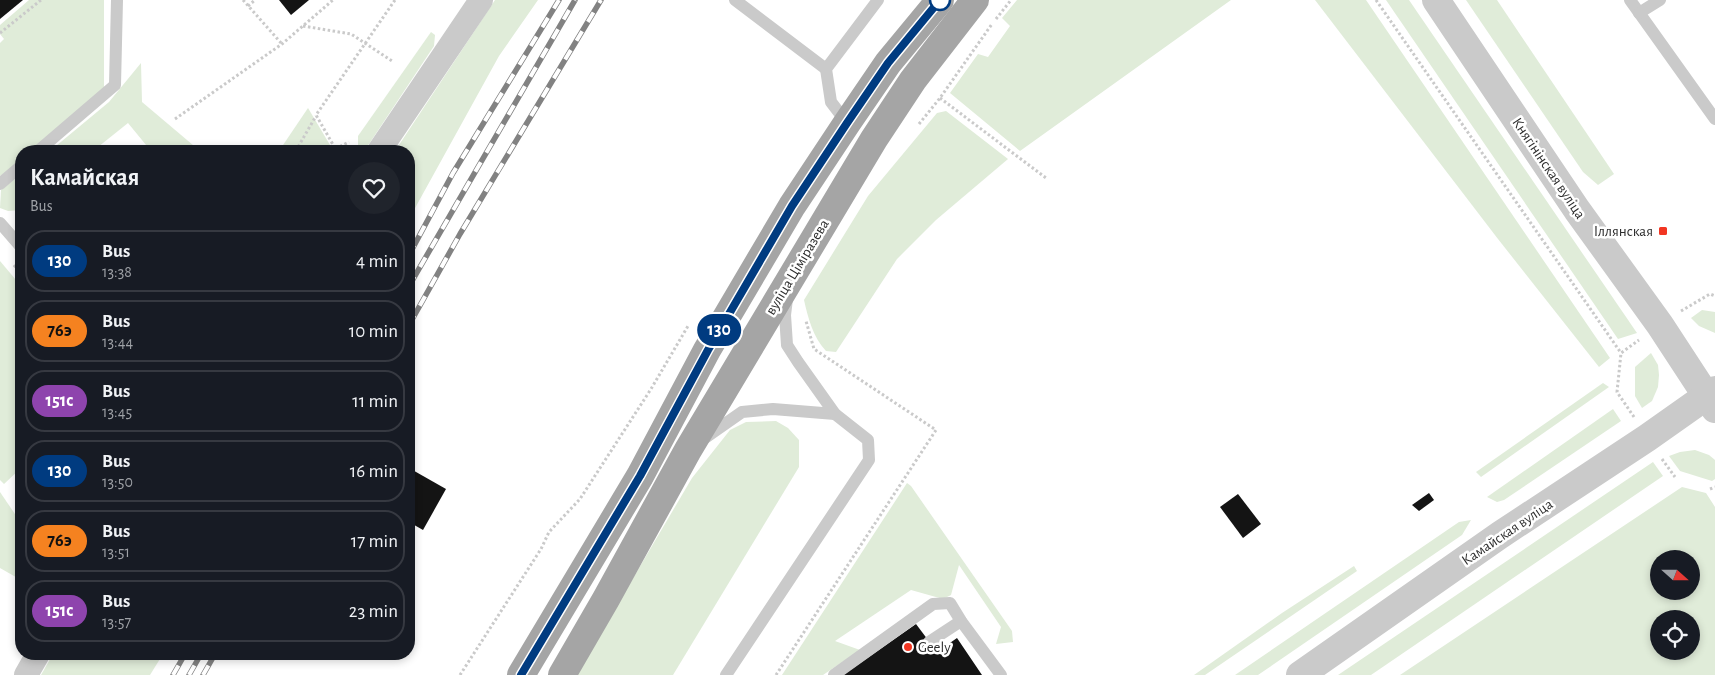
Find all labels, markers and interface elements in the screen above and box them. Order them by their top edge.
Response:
unlabelled marker [929,0,951,11]
street label: Княгінінская вуліца [1509,115,1588,222]
button: heart [348,162,400,214]
text: Камайская [30,166,139,190]
text: Bus [30,198,53,214]
street label: вуліца Ціміразева [763,217,832,318]
place label: Іллянская [1594,224,1653,239]
marker: Іллянская [1657,225,1669,237]
text: Bus [102,242,130,261]
text: 130 [48,252,71,270]
text: 4 min [356,252,398,271]
text: 13:38 [102,264,132,280]
text: Bus [102,312,130,331]
line badge: 130 [690,314,748,346]
text: 130 [707,321,731,339]
text: 76э [47,322,72,340]
text: 10 min [349,322,398,341]
text: 13:44 [102,334,133,350]
text: Bus [102,382,130,401]
text: 151с [46,392,73,410]
text: 11 min [352,392,398,411]
text: 13:45 [102,404,132,420]
text: Bus [102,452,130,471]
text: 130 [48,462,71,480]
text: 16 min [350,462,398,481]
text: 13:50 [102,474,133,490]
street label: Камайская вуліца [1459,496,1556,568]
text: Bus [102,522,130,541]
text: 76э [47,532,72,550]
text: 17 min [351,532,398,551]
text: 13:51 [102,544,130,560]
north arrow [1650,550,1700,600]
map controls [1650,550,1700,660]
text: Bus [102,592,130,611]
text: 151с [46,602,73,620]
text: 23 min [349,602,398,621]
button: locate [1650,610,1700,660]
text: 13:57 [102,614,131,630]
place label: Geely [918,640,951,655]
marker: Geely [902,641,914,653]

